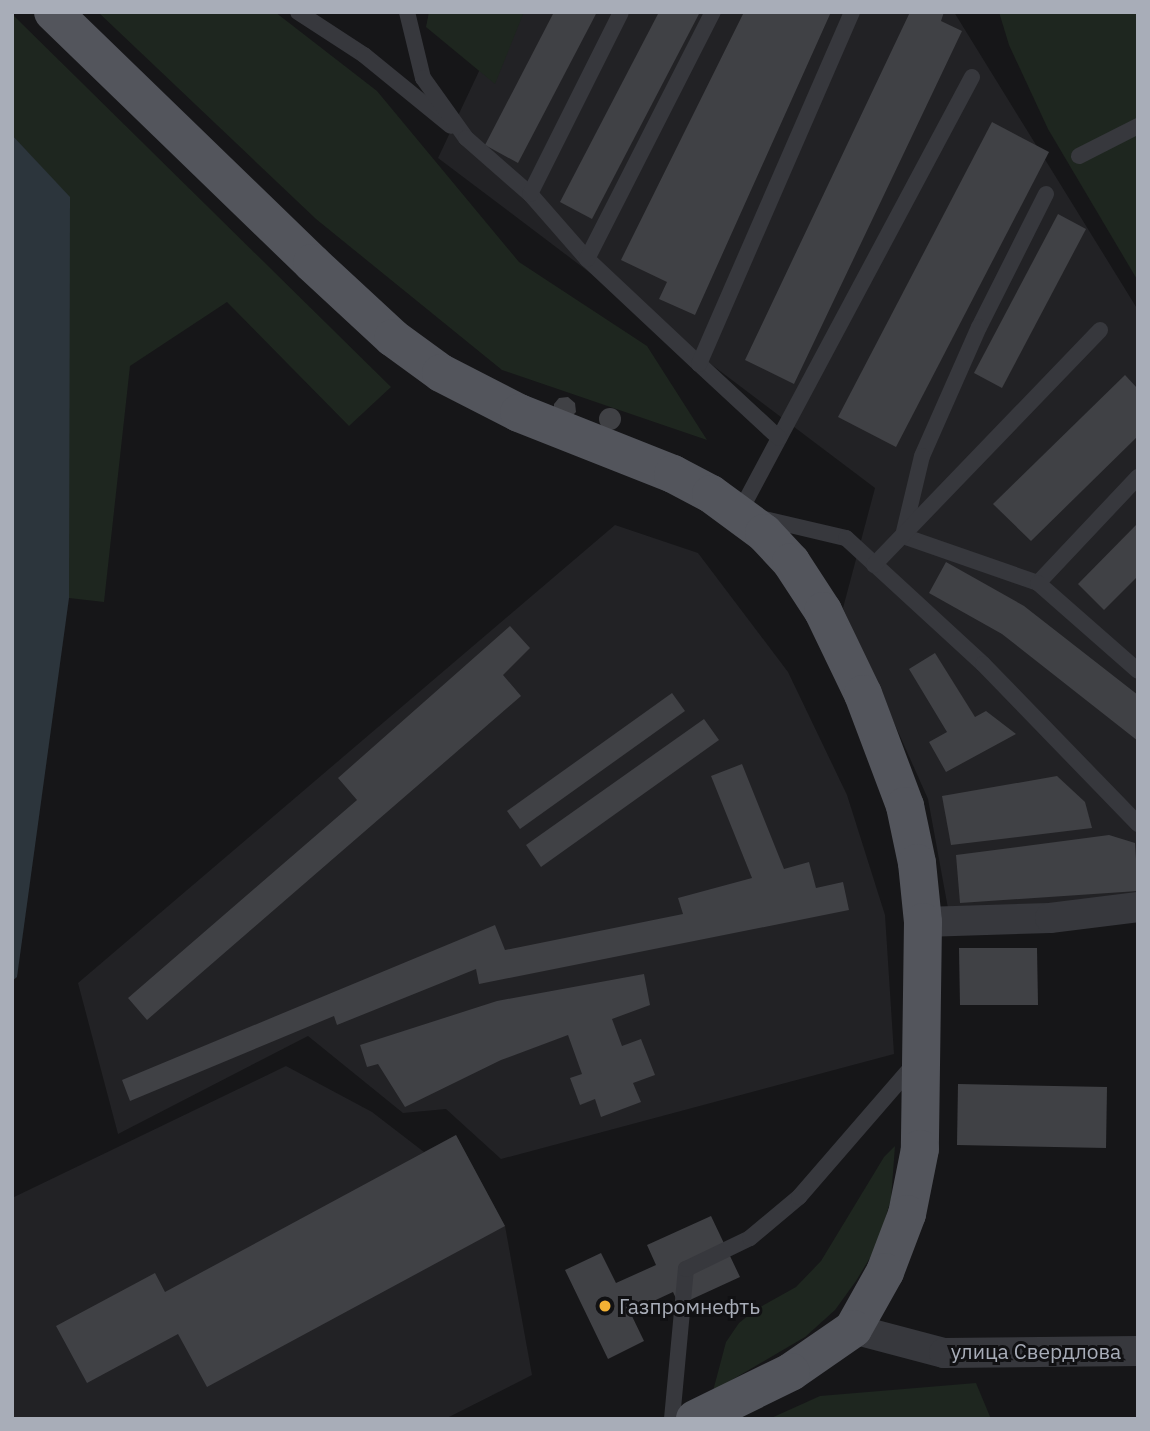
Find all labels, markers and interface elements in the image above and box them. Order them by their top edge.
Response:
place label: Газпромнефть [619,1293,760,1319]
marker: Газпромнефть [597,1298,613,1314]
street label: улица Свердлова [951,1338,1121,1364]

